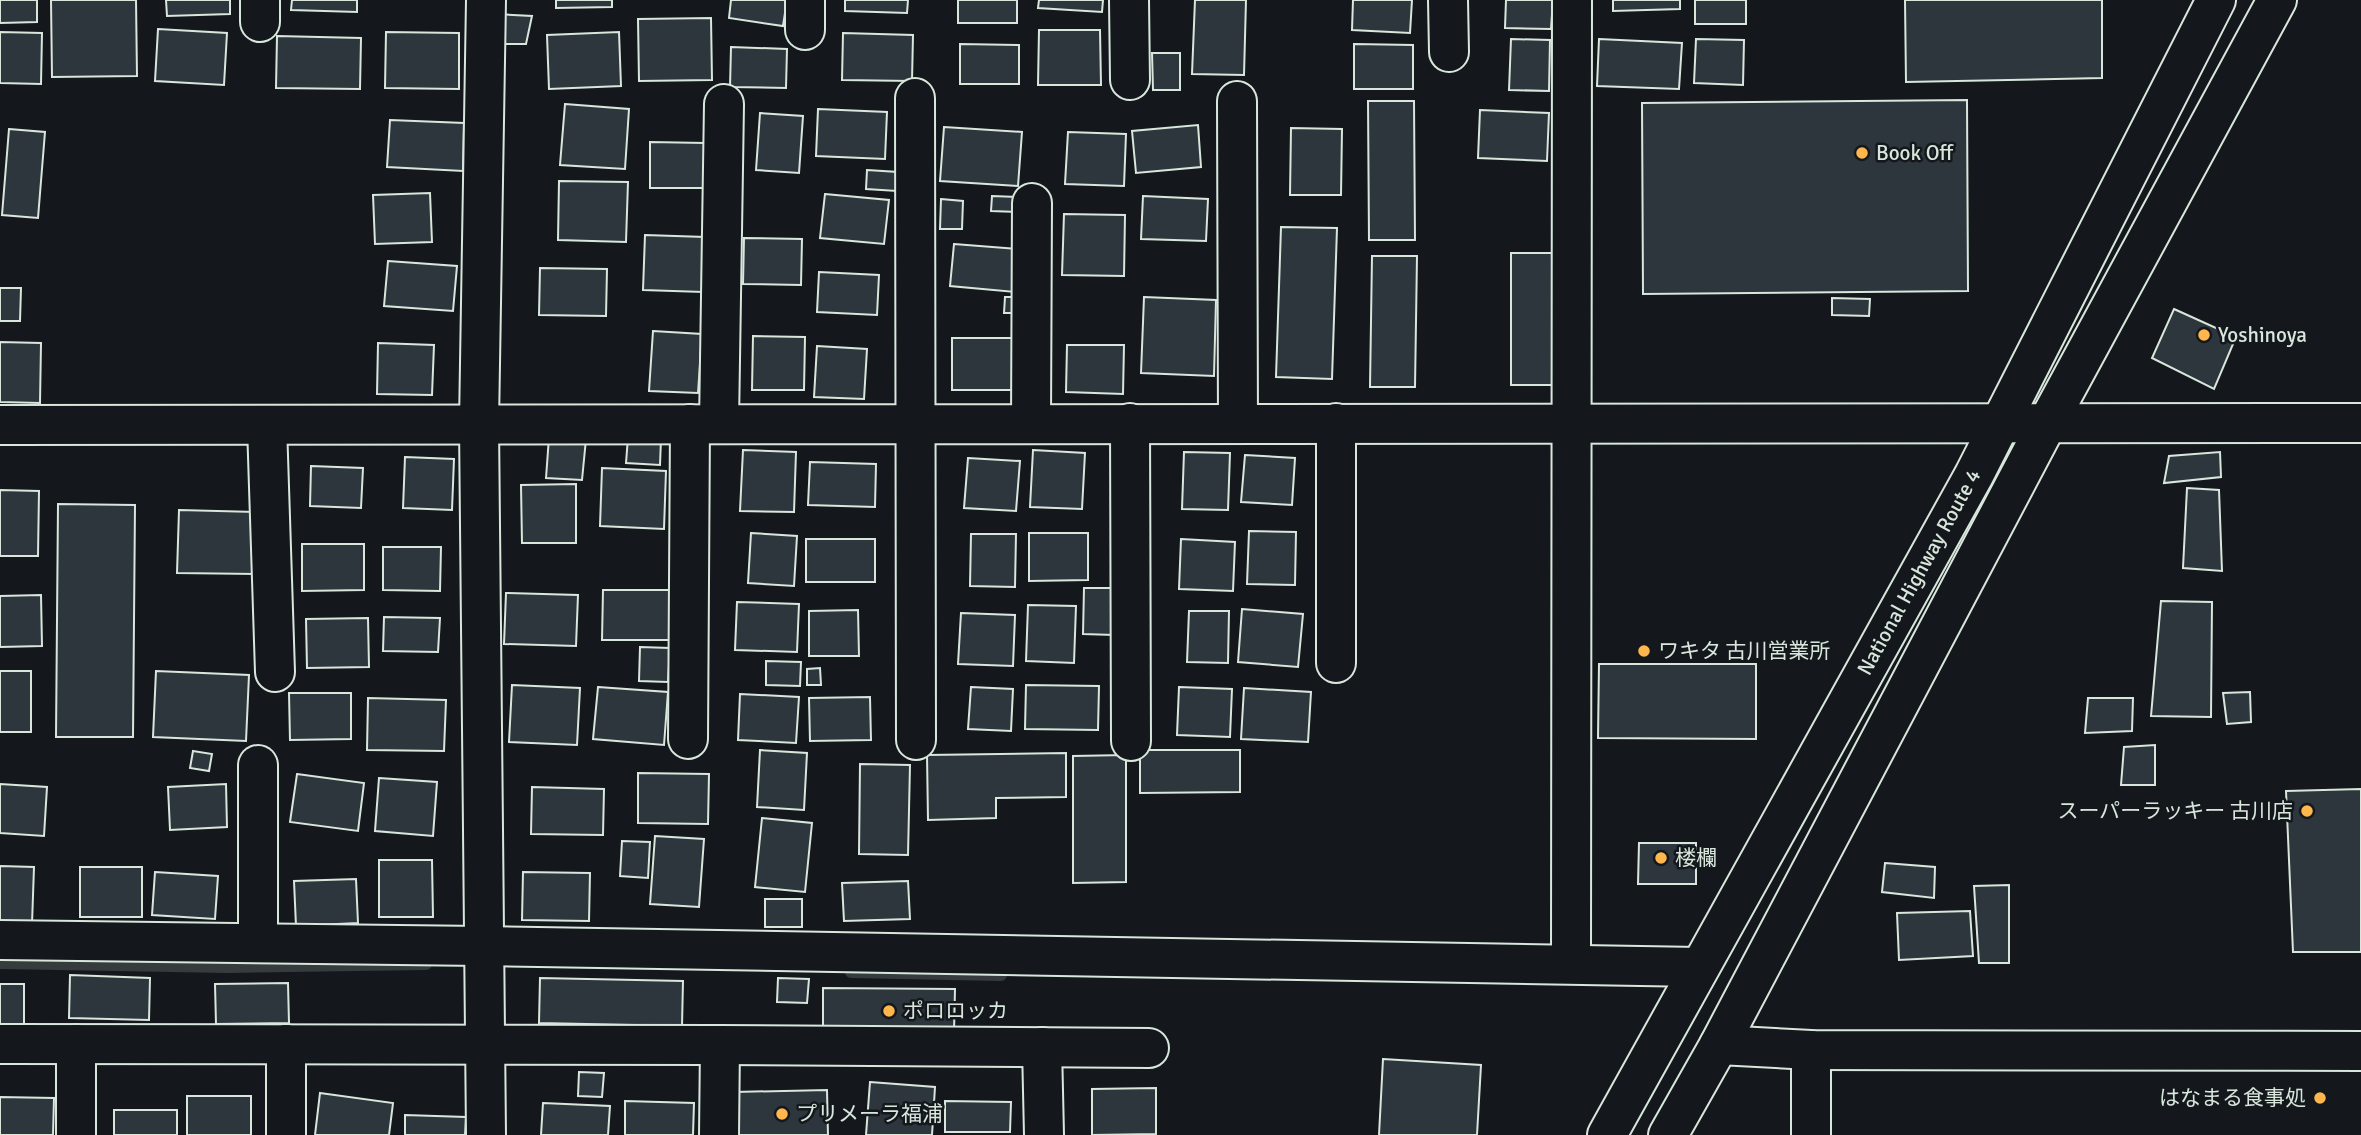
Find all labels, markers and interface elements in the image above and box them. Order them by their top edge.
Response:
place label: Book Off [1876,140,1955,166]
marker: Book Off [1854,145,1870,161]
place label: Yoshinoya [2218,322,2307,348]
marker: Yoshinoya [2196,327,2212,343]
street label: National Highway Route 4 [1851,464,1987,680]
place label: ワキタ 古川営業所 [1658,638,1831,664]
marker: ワキタ 古川営業所 [1636,643,1652,659]
place label: スーパーラッキー 古川店 [2058,798,2293,824]
marker: スーパーラッキー 古川店 [2299,803,2315,819]
place label: 楼欄 [1675,845,1717,871]
marker: 楼欄 [1653,850,1669,866]
place label: ポロロッカ [903,998,1008,1024]
marker: ポロロッカ [881,1003,897,1019]
place label: はなまる食事処 [2159,1085,2306,1111]
marker: はなまる食事処 [2312,1090,2328,1106]
place label: プリメーラ福浦 [796,1101,943,1127]
marker: プリメーラ福浦 [774,1106,790,1122]

